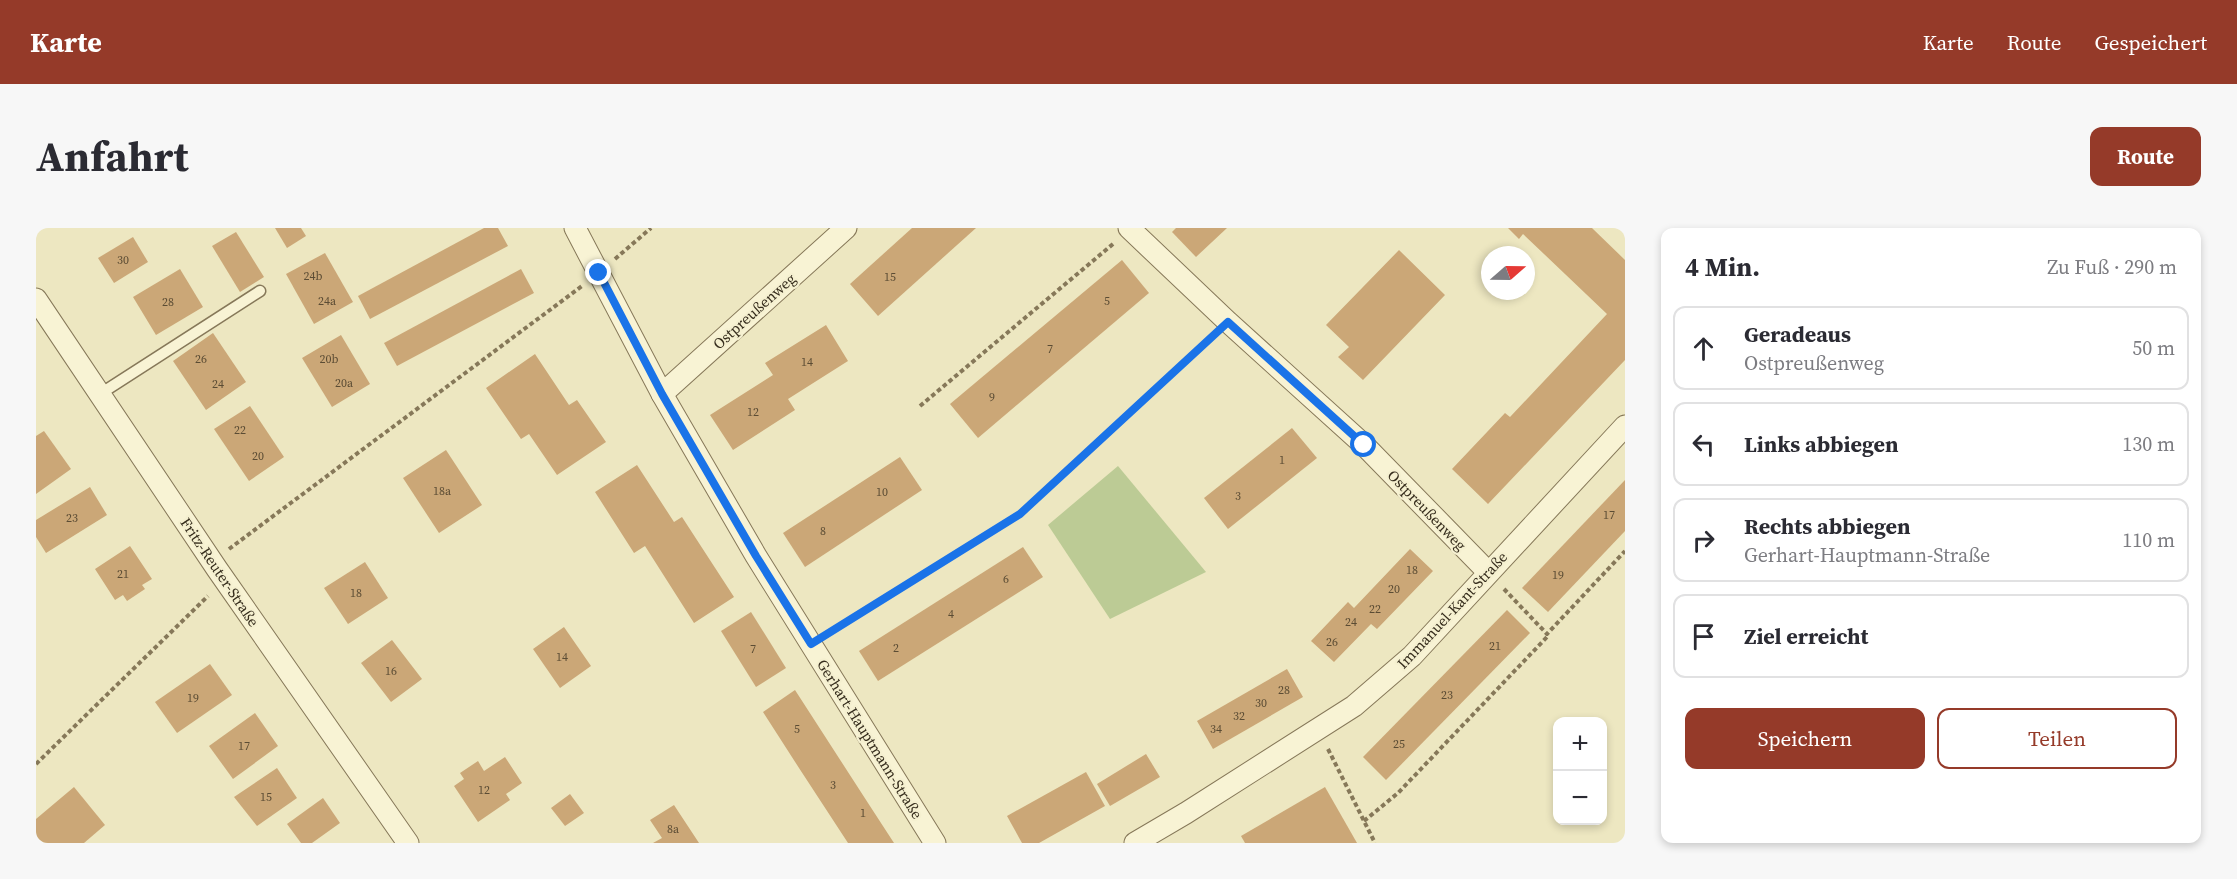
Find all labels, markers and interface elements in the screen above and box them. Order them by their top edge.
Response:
text: Karte [30,23,102,61]
text: Karte [1923,28,1974,57]
text: Route [2007,28,2061,57]
text: Gespeichert [2094,28,2207,57]
text: Anfahrt [36,127,188,185]
button: Route [2090,127,2201,186]
north arrow [1481,246,1535,300]
text: 4 Min. [1685,249,1760,285]
house number: 30 [117,252,129,268]
text: Zu Fuß · 290 m [2047,253,2177,281]
route end [585,259,611,285]
house number: 24b [304,268,323,284]
street label: Ostpreußenweg [708,268,800,354]
house number: 15 [884,269,896,285]
house number: 24a [318,293,337,309]
house number: 5 [1104,293,1110,309]
house number: 28 [162,294,174,310]
text: Geradeaus [1744,319,1851,349]
icon: ahead [1687,332,1720,365]
text: 50 m [2132,334,2175,362]
house number: 7 [1047,341,1053,357]
text: Ostpreußenweg [1744,349,1884,377]
house number: 26 [195,351,207,367]
house number: 20b [320,351,339,367]
house number: 14 [801,354,813,370]
house number: 20a [335,375,354,391]
house number: 24 [212,376,224,392]
house number: 9 [989,389,995,405]
house number: 12 [747,404,759,420]
house number: 22 [234,422,246,438]
icon: left [1687,428,1720,461]
text: Links abbiegen [1744,429,1899,459]
text: 130 m [2122,430,2175,458]
route start [1350,431,1376,457]
house number: 20 [252,448,264,464]
house number: 1 [1279,452,1285,468]
street label: Ostpreußenweg [1383,465,1471,555]
house number: 18a [433,483,452,499]
house number: 10 [876,484,888,500]
house number: 3 [1235,488,1241,504]
house number: 17 [1603,507,1615,523]
house number: 23 [66,510,78,526]
text: Rechts abbiegen [1744,511,1911,541]
street label: Fritz-Reuter-Straße [176,513,265,631]
house number: 8 [820,523,826,539]
icon: right [1687,524,1720,557]
text: 110 m [2122,526,2175,554]
text: Gerhart-Hauptmann-Straße [1744,541,1990,569]
street label: Immanuel-Kant-Straße [1392,547,1512,673]
house number: 18 [1406,562,1418,578]
house number: 21 [117,566,129,582]
house number: 19 [1552,567,1564,583]
house number: 6 [1003,571,1009,587]
house number: 20 [1388,581,1400,597]
house number: 18 [350,585,362,601]
house number: 22 [1369,601,1381,617]
house number: 4 [948,606,954,622]
house number: 24 [1345,614,1357,630]
icon: arrive [1687,620,1720,653]
text: Ziel erreicht [1744,621,1868,651]
house number: 26 [1326,634,1338,650]
house number: 21 [1489,638,1501,654]
house number: 2 [893,640,899,656]
house number: 7 [750,641,756,657]
house number: 14 [556,649,568,665]
street label: Gerhart-Hauptmann-Straße [812,655,928,823]
house number: 16 [385,663,397,679]
house number: 28 [1278,682,1290,698]
house number: 23 [1441,687,1453,703]
house number: 19 [187,690,199,706]
house number: 30 [1255,695,1267,711]
house number: 32 [1233,708,1245,724]
button: Speichern [1685,708,1925,769]
button: Teilen [1937,708,2177,769]
map controls [1553,717,1607,825]
button: + [1553,717,1607,771]
house number: 5 [794,721,800,737]
house number: 34 [1210,721,1222,737]
house number: 25 [1393,736,1405,752]
house number: 17 [238,738,250,754]
button: − [1553,771,1607,825]
house number: 3 [830,777,836,793]
house number: 12 [478,782,490,798]
house number: 15 [260,789,272,805]
house number: 1 [860,805,866,821]
house number: 8a [667,821,680,837]

